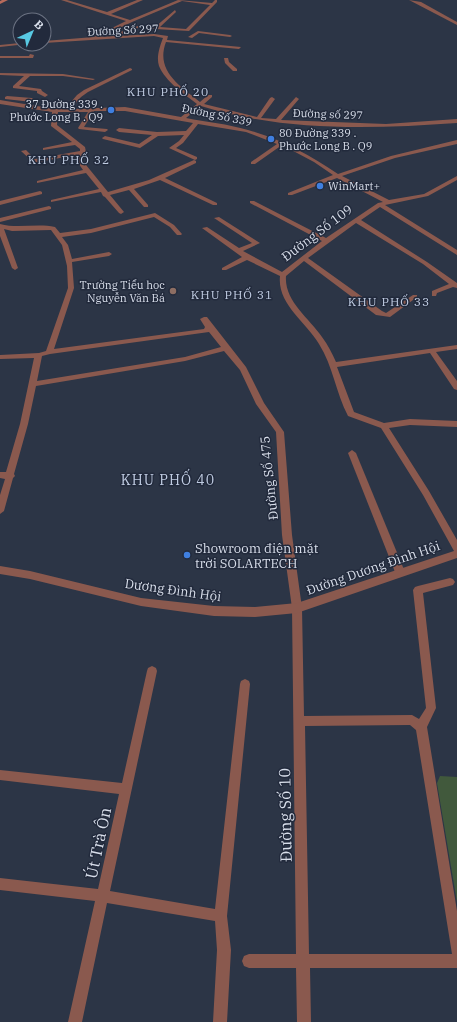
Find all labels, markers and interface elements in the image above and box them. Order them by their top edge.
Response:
north arrow [12,12,52,52]
text: B [31,17,47,33]
street label: Đường Số 297 [87,21,159,39]
district label: KHU PHỐ 20 [127,83,209,99]
place label: 37 Đường 339 . Phước Long B . Q9 [10,97,103,124]
street label: Đường Số 339 [181,101,253,129]
marker: 37 Đường 339 . Phước Long B . Q9 [106,105,116,115]
street label: Đường số 297 [293,106,363,122]
place label: 80 Đường 339 . Phước Long B . Q9 [279,126,372,153]
marker: 80 Đường 339 . Phước Long B . Q9 [266,134,276,144]
district label: KHU PHỐ 32 [28,151,110,167]
place label: WinMart+ [328,179,380,193]
marker: WinMart+ [315,181,325,191]
street label: Đường Số 109 [278,201,356,265]
place label: Trường Tiểu học Nguyễn Văn Bá [80,278,165,305]
marker: Trường Tiểu học Nguyễn Văn Bá [168,286,178,296]
district label: KHU PHỐ 31 [191,286,273,302]
district label: KHU PHỐ 33 [348,293,430,309]
street label: Đường Số 475 [256,435,282,521]
district label: KHU PHỐ 40 [121,468,215,489]
street label: Đường Dương Đình Hội [304,537,442,599]
place label: Showroom điện mặt trời SOLARTECH [195,540,319,572]
marker: Showroom điện mặt trời SOLARTECH [182,550,192,560]
street label: Dương Đình Hội [124,575,222,605]
street label: Đường Số 10 [274,768,296,862]
street label: Út Trà Ôn [80,805,115,881]

